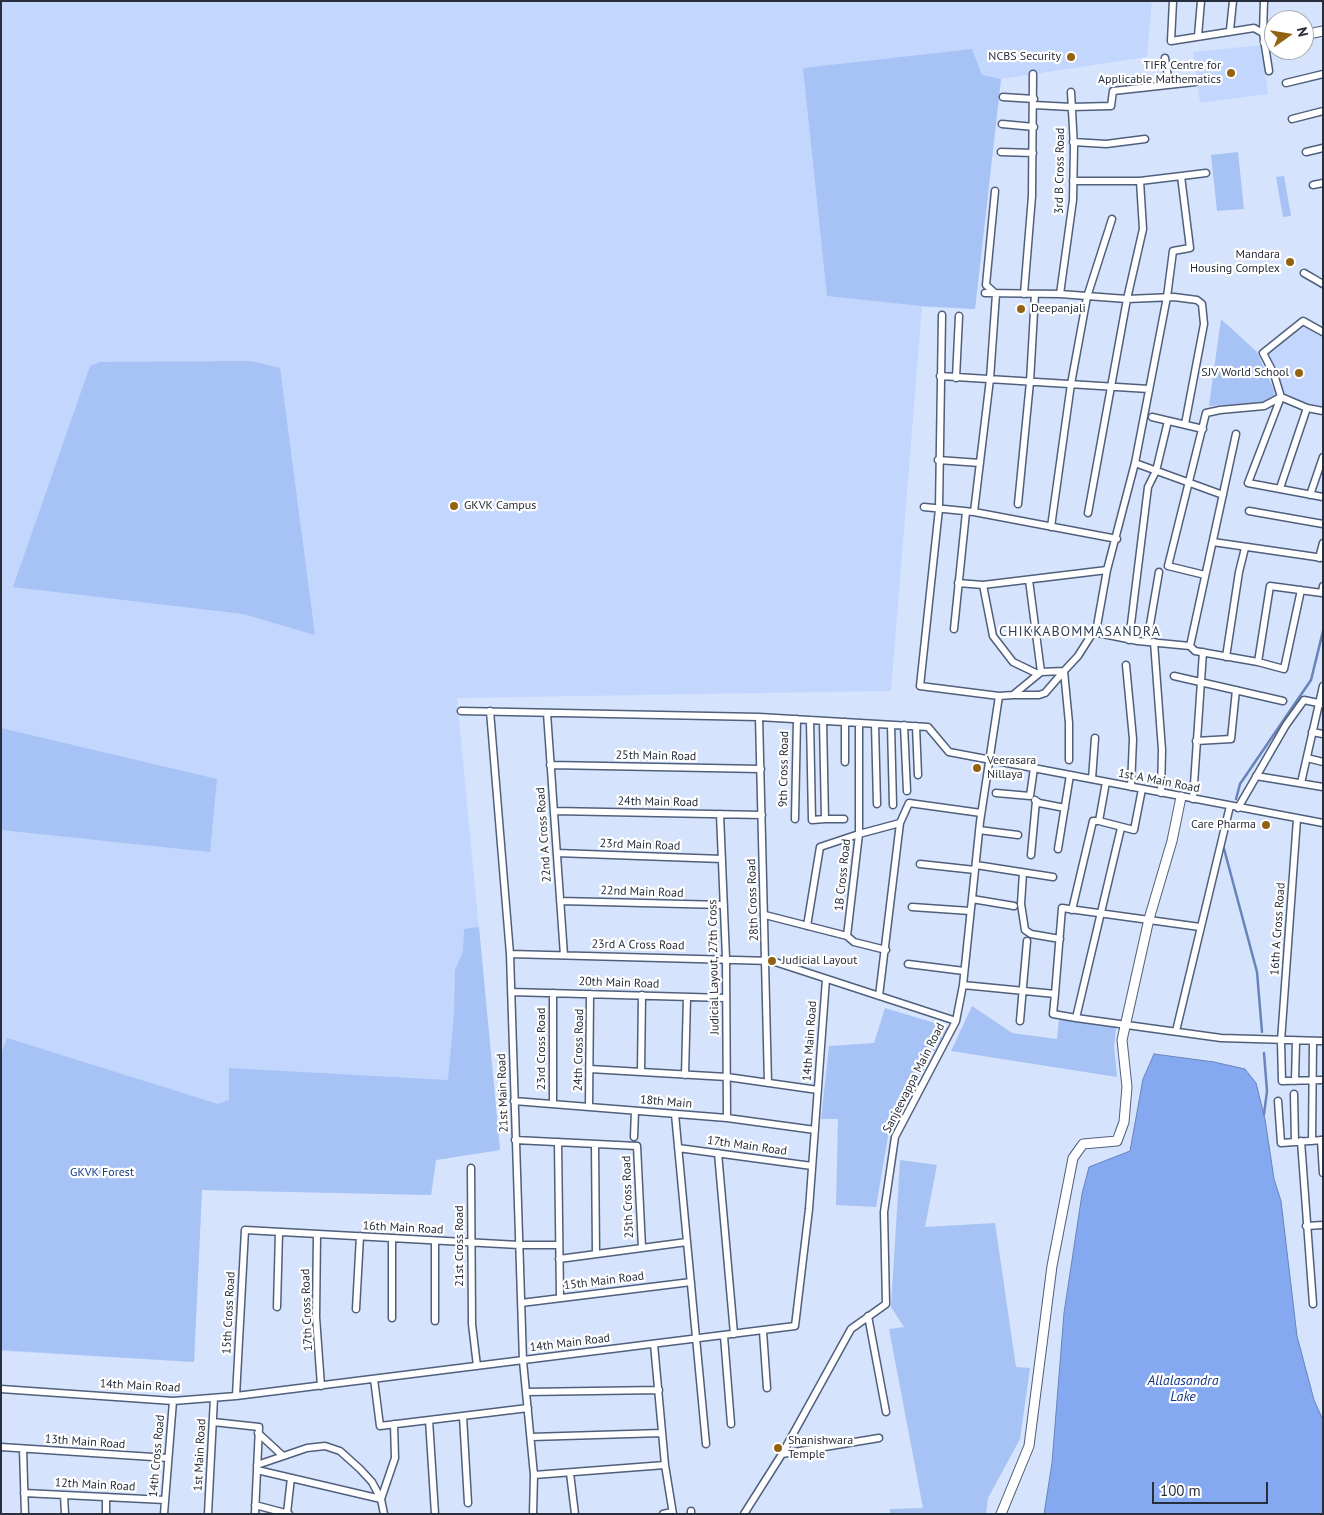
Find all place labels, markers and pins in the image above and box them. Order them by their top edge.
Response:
place label: NCBS Security [988,50,1061,64]
marker: NCBS Security [1065,51,1077,63]
place label: TIFR Centre for Applicable Mathematics [1098,59,1221,87]
marker: TIFR Centre for Applicable Mathematics [1225,67,1237,79]
place label: Mandara Housing Complex [1190,248,1280,276]
marker: Mandara Housing Complex [1284,256,1296,268]
place label: Deepanjali [1031,302,1086,316]
marker: Deepanjali [1015,303,1027,315]
place label: SJV World School [1201,366,1289,380]
marker: SJV World School [1293,367,1305,379]
place label: GKVK Campus [464,499,536,513]
marker: GKVK Campus [448,500,460,512]
place label: Veerasara Nillaya [987,754,1036,782]
marker: Veerasara Nillaya [971,762,983,774]
place label: Care Pharma [1191,818,1256,832]
marker: Care Pharma [1260,819,1272,831]
place label: Judicial Layout [782,954,857,968]
marker: Judicial Layout [766,955,778,967]
place label: Shanishwara Temple [788,1434,853,1462]
marker: Shanishwara Temple [772,1442,784,1454]

